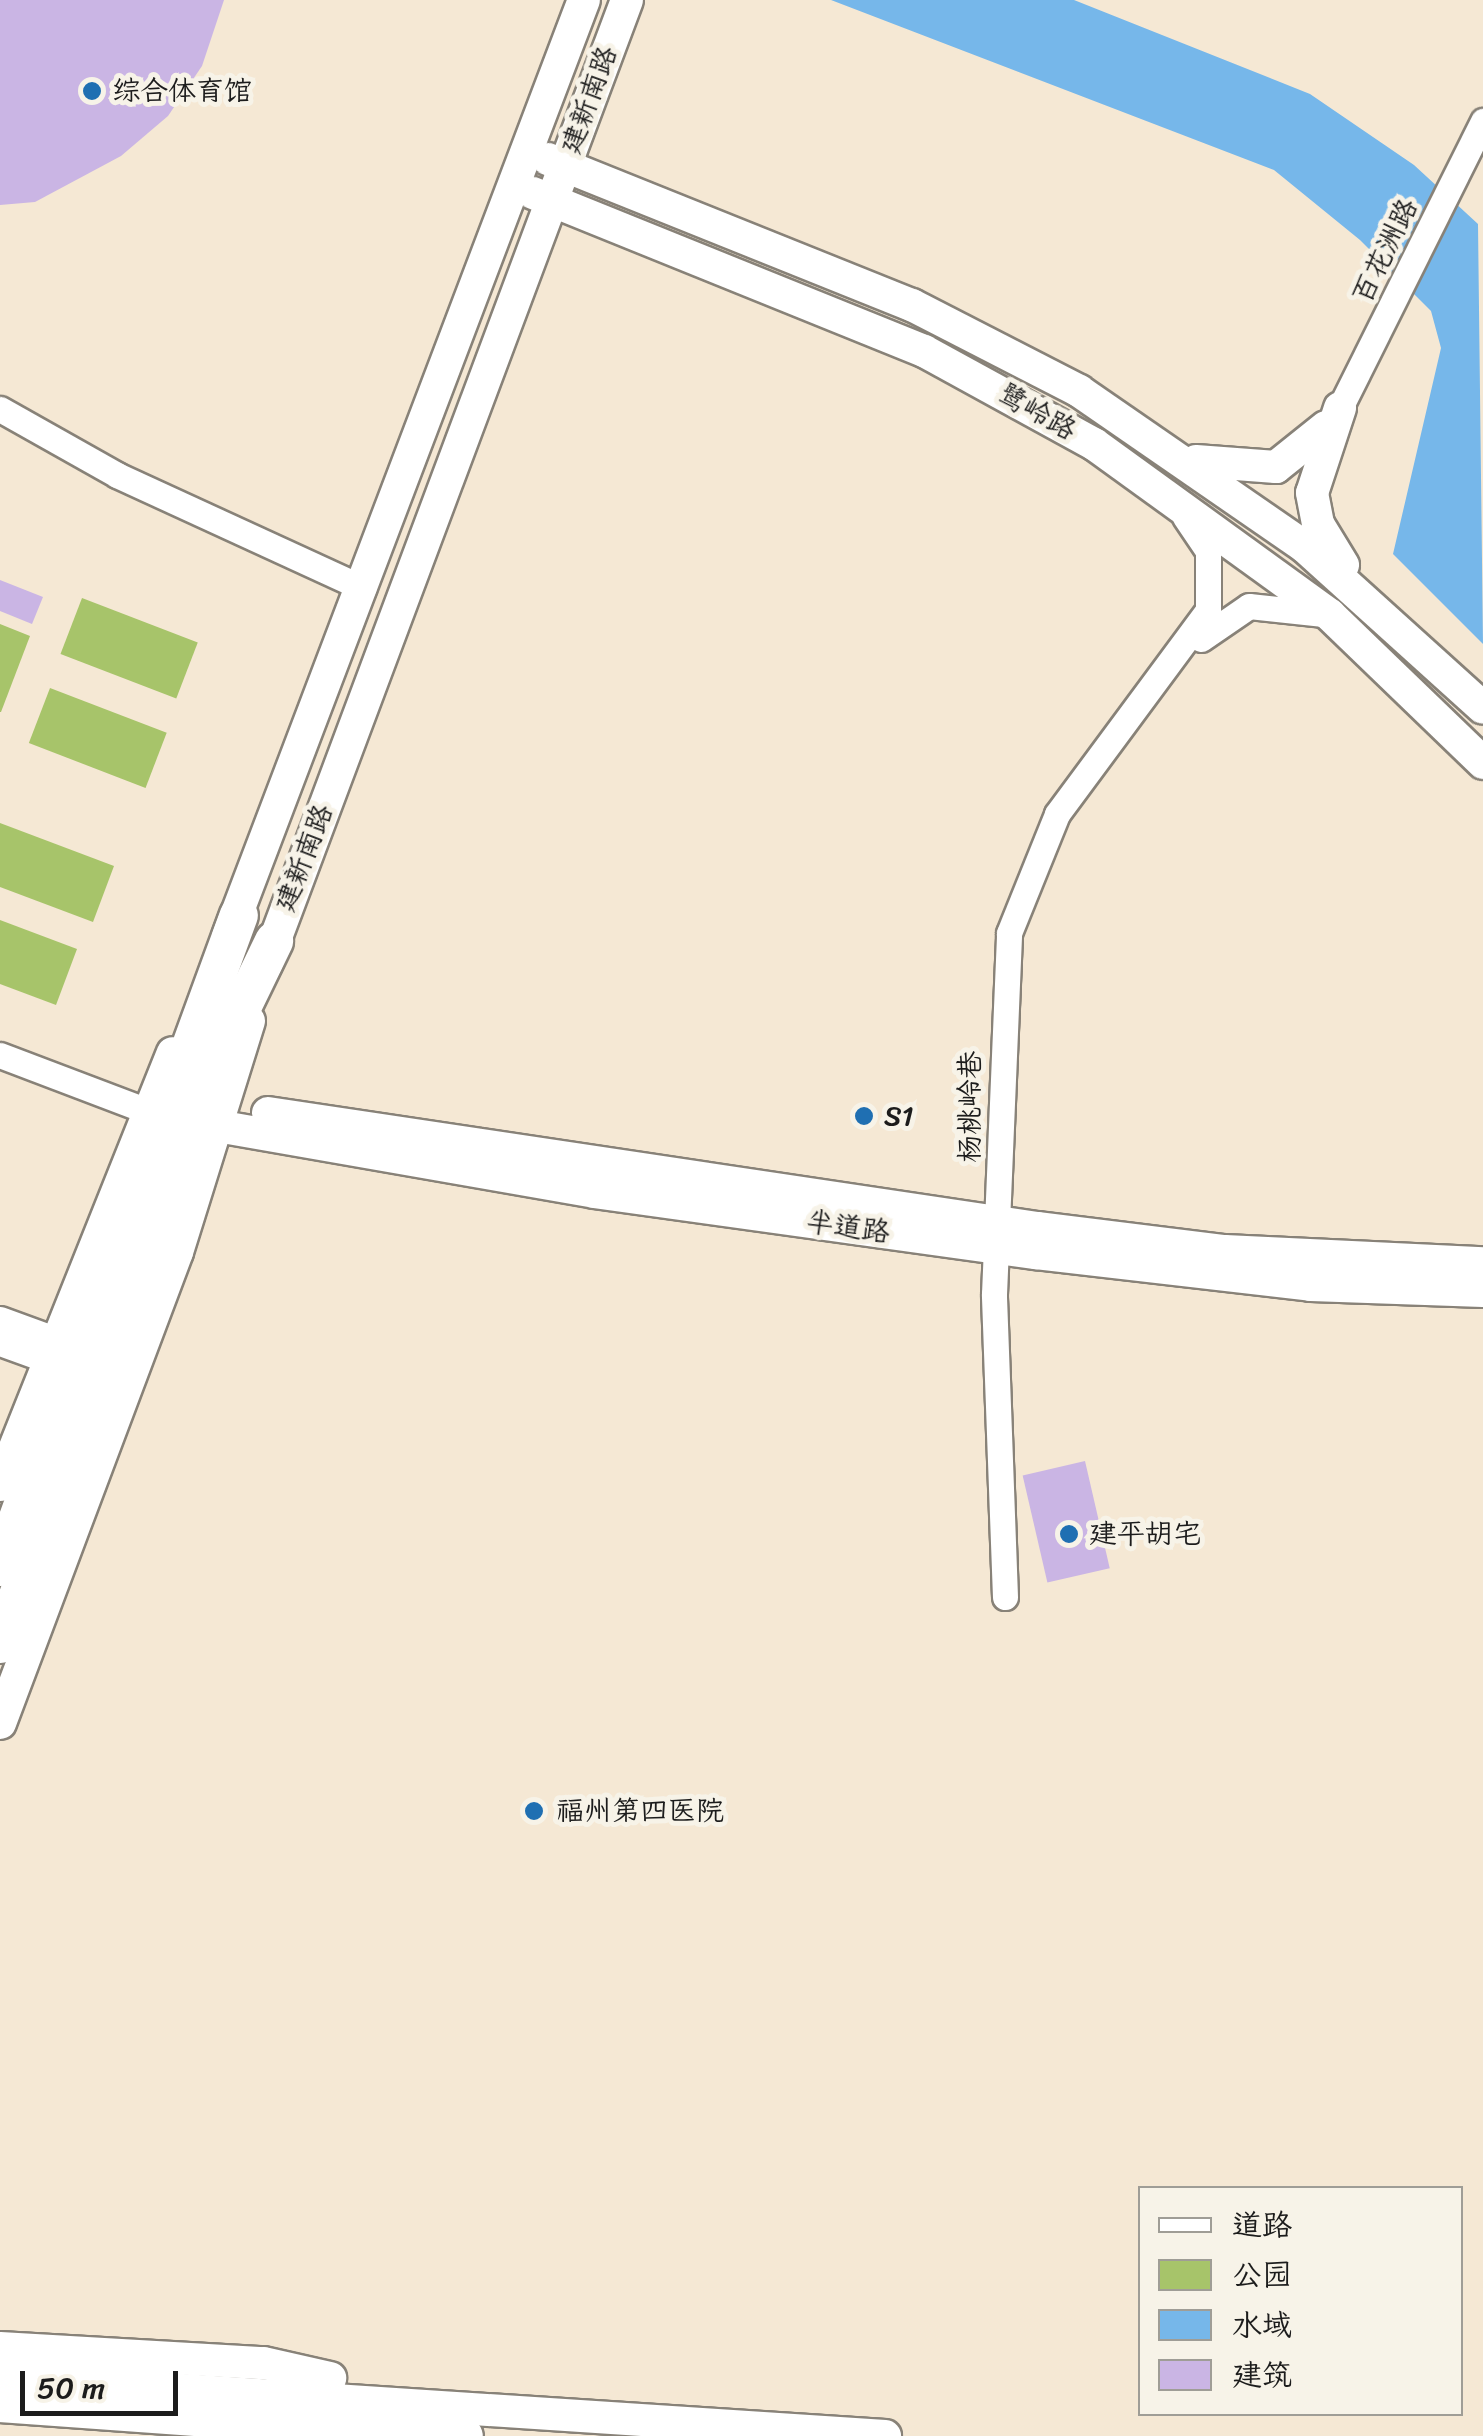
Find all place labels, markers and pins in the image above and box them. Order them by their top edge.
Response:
place label: 综合体育馆 [112,74,252,108]
marker: 综合体育馆 [81,80,103,102]
place label: S1 [884,1099,914,1133]
marker: S1 [853,1105,875,1127]
place label: 建平胡宅 [1089,1517,1201,1551]
marker: 建平胡宅 [1058,1523,1080,1545]
place label: 福州第四医院 [556,1794,724,1828]
marker: 福州第四医院 [521,1798,547,1824]

